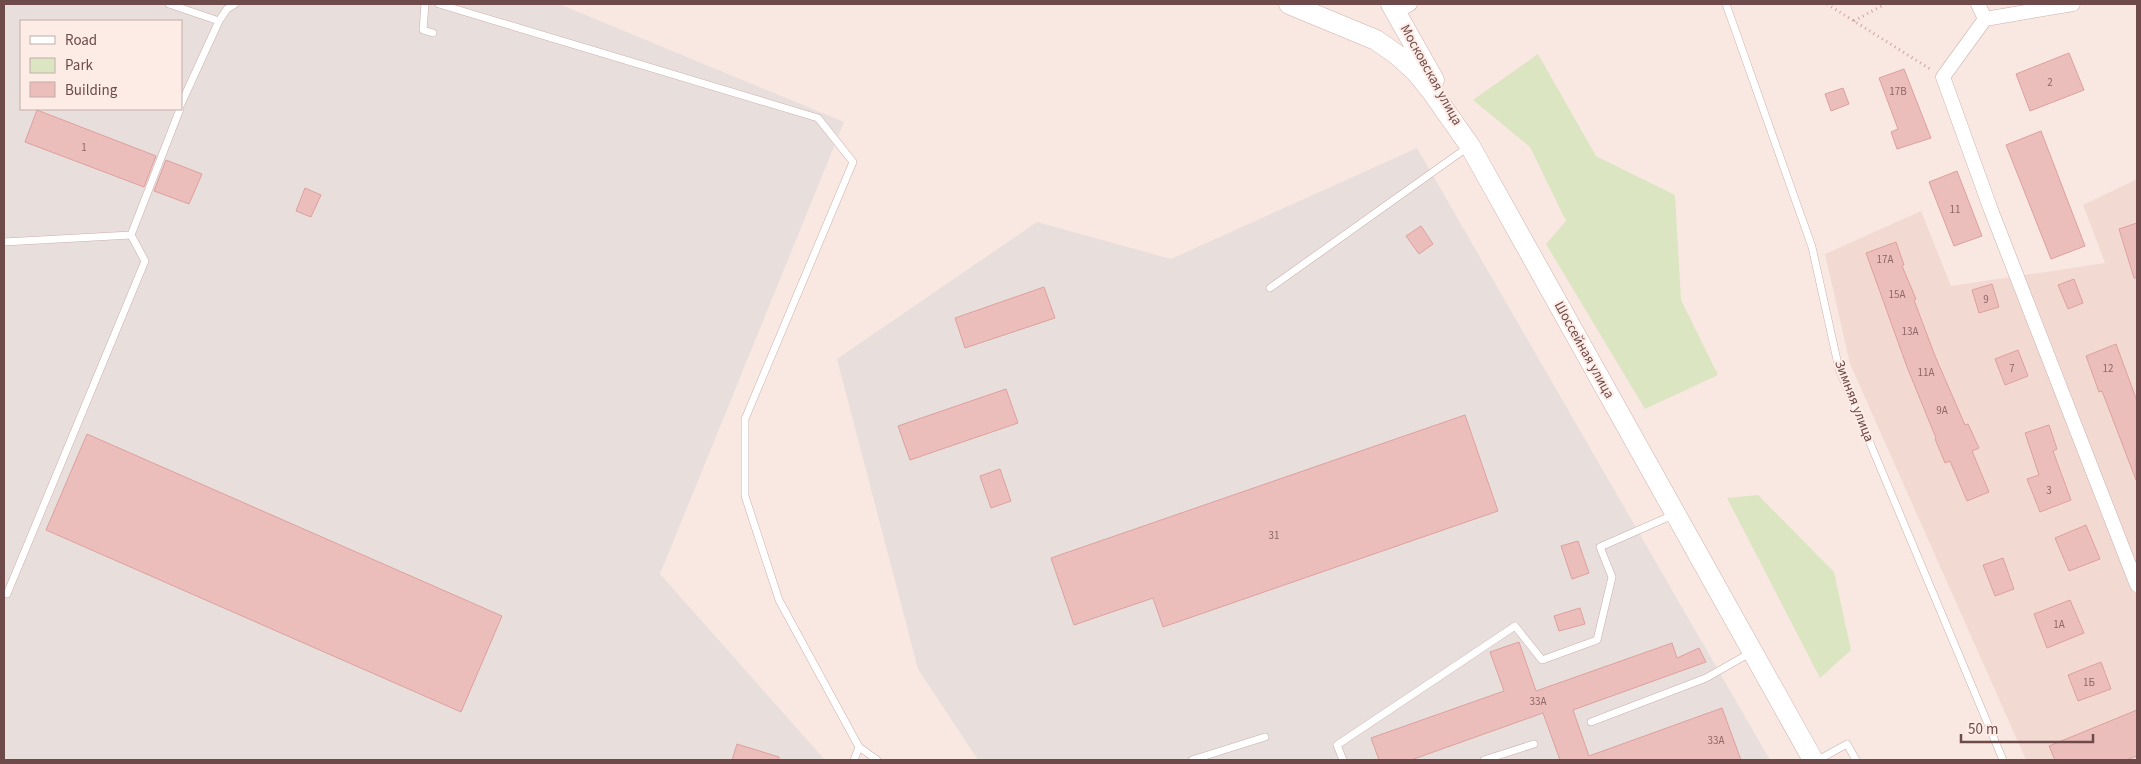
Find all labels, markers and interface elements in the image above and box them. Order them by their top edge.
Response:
legend [20,20,182,110]
street label: Московская улица [1395,21,1467,129]
text: Road [65,30,97,51]
text: Park [65,55,94,76]
house number: 2 [2047,75,2053,90]
text: Building [65,80,118,101]
house number: 17В [1889,84,1907,99]
house number: 1 [81,140,87,155]
house number: 11 [1950,202,1960,217]
house number: 17А [1877,252,1893,267]
house number: 15А [1889,287,1905,302]
house number: 9 [1983,292,1989,307]
street label: Шоссейная улица [1549,298,1619,402]
house number: 13А [1902,324,1918,339]
street label: Зимняя улица [1829,357,1879,445]
house number: 7 [2009,361,2015,376]
house number: 12 [2103,361,2113,376]
house number: 11А [1918,365,1934,380]
house number: 9А [1936,403,1948,418]
house number: 3 [2046,483,2052,498]
house number: 31 [1269,528,1279,543]
house number: 1А [2053,617,2065,632]
house number: 1Б [2083,675,2095,690]
house number: 33А [1530,694,1546,709]
scale bar [1961,712,2094,744]
text: 50 m [1968,719,1998,740]
house number: 33А [1708,733,1724,748]

